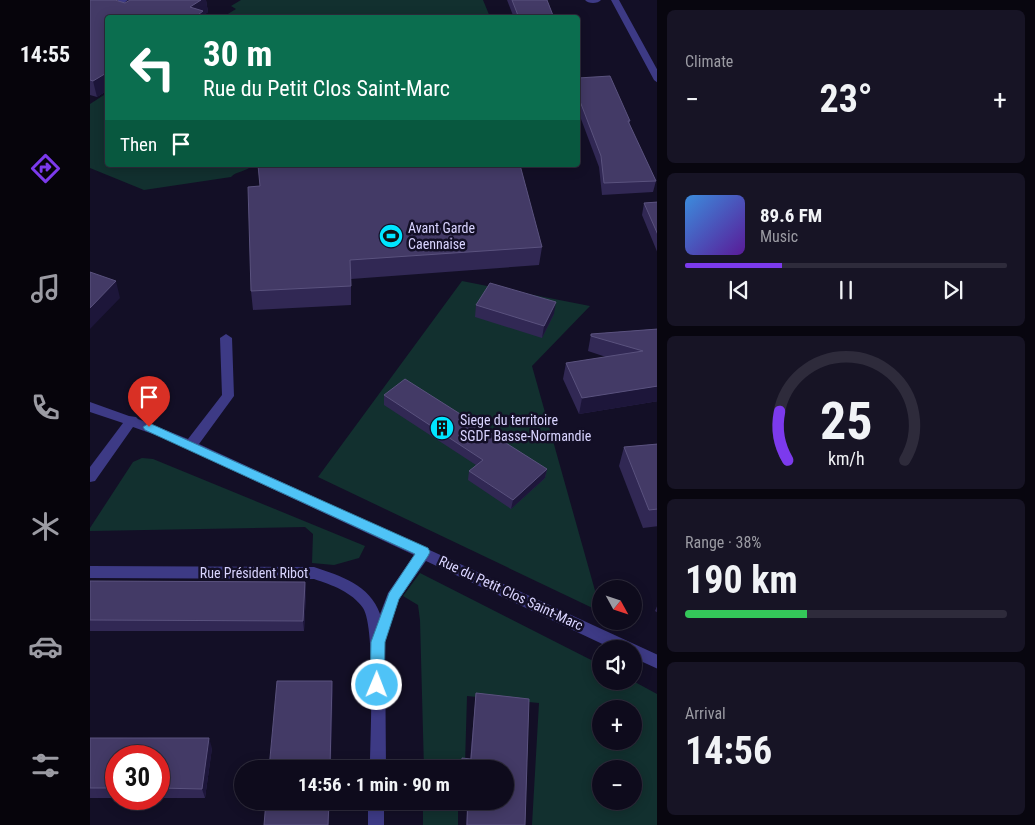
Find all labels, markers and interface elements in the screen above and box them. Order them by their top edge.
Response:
text: 30 m [203,34,272,75]
icon: left [120,35,185,100]
text: 14:55 [20,42,70,67]
text: Climate [685,52,733,71]
text: Rue du Petit Clos Saint-Marc [203,76,450,101]
text: 23° [819,77,873,121]
text: − [685,83,699,116]
text: + [993,83,1007,116]
icon: arrive [167,130,195,158]
text: Then [120,133,157,156]
icon: directions [28,151,63,186]
text: 89.6 FM [760,204,822,227]
place label: Avant Garde Caennaise [408,220,476,252]
sports icon: Avant Garde Caennaise [378,223,404,249]
text: Music [760,227,798,246]
icon: music [28,271,63,306]
icon: previous [725,276,753,304]
icon: pause [832,276,860,304]
icon: next [939,276,967,304]
pin [128,376,170,427]
icon: arrive [135,383,163,411]
icon: phone [28,390,63,425]
text: 25 [820,391,872,452]
place label: Siege du territoire SGDF Basse-Normandie [460,412,592,444]
building icon: Siege du territoire SGDF Basse-Normandie [429,415,455,441]
text: km/h [828,448,864,469]
icon: climate [28,509,63,544]
text: Range · 38% [685,533,761,552]
street label: Rue du Petit Clos Saint-Marc [436,553,586,633]
text: 190 km [685,558,798,602]
street label: Rue Président Ribot [200,565,308,581]
north arrow [592,580,642,630]
map controls [592,580,642,810]
icon: car [28,629,63,664]
button: sound [592,640,642,690]
position arrow [350,658,402,710]
button: + [592,700,642,750]
text: Arrival [685,704,726,723]
text: 14:56 [685,729,772,773]
speed limit sign: 30 [105,745,170,810]
icon: filters [28,748,63,783]
button: − [592,760,642,810]
text: 14:56 · 1 min · 90 m [298,773,450,796]

